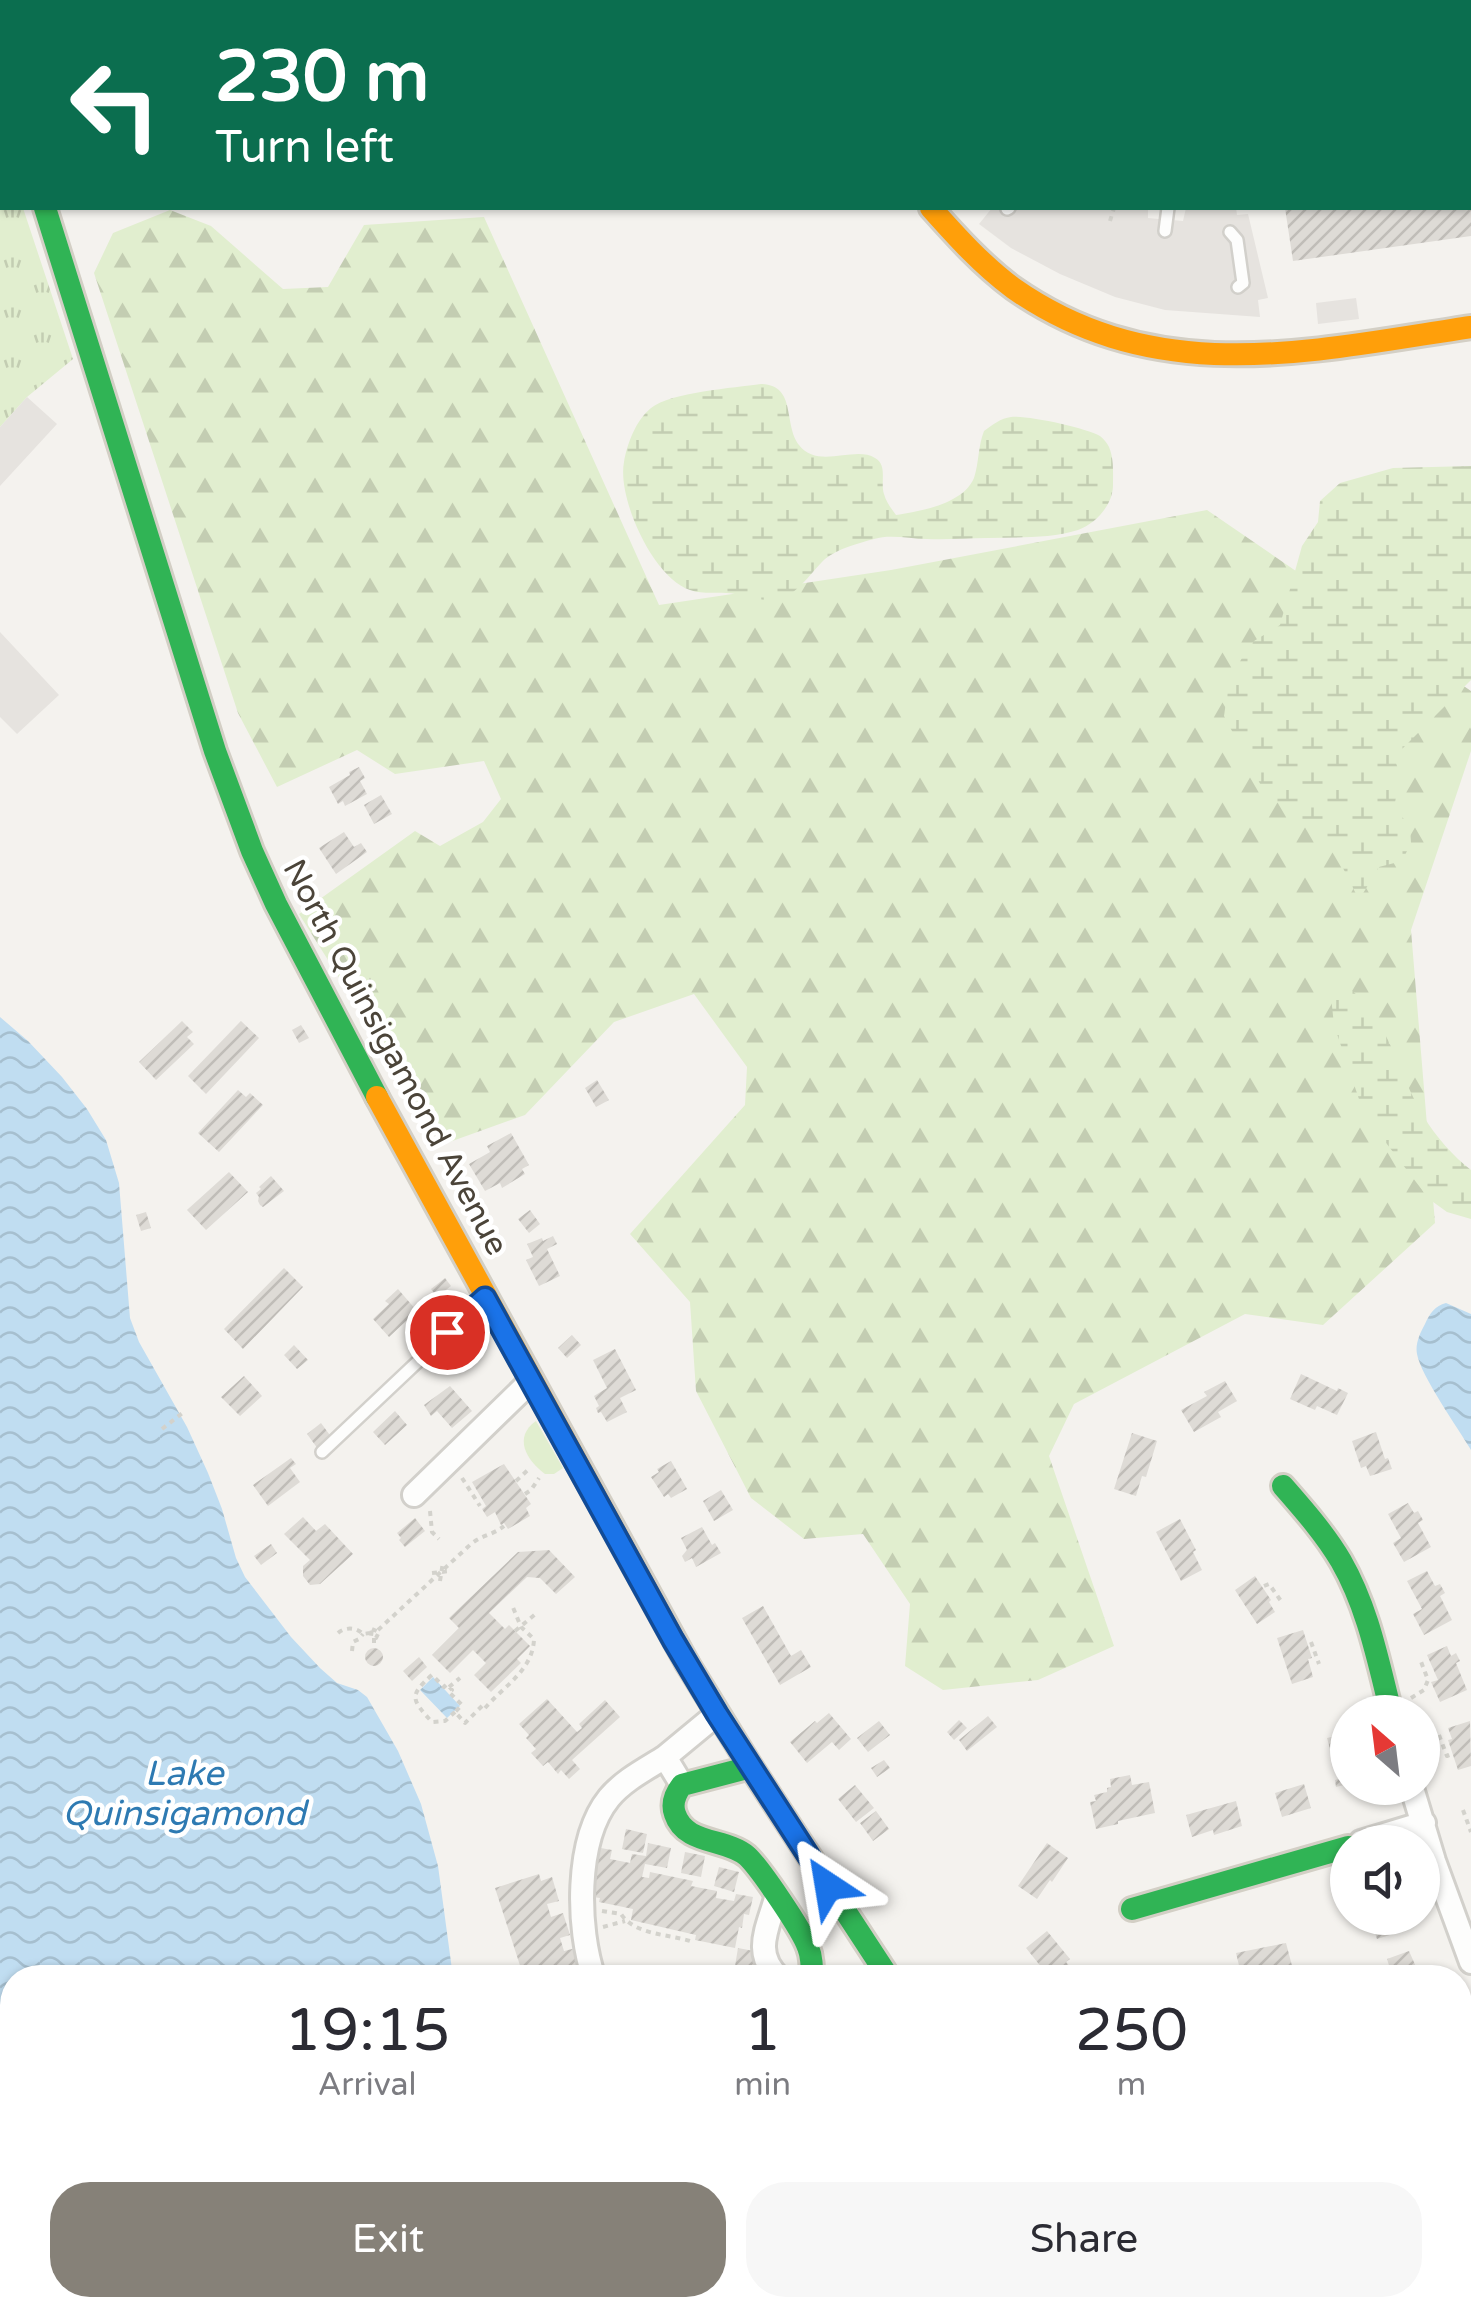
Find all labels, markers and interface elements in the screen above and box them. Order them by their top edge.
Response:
text: 230 m [215,36,429,120]
icon: left [50,40,180,170]
text: Turn left [215,121,394,175]
street label: North Quinsigamond Avenue [274,853,516,1262]
pin [405,1290,490,1375]
icon: arrive [420,1305,475,1360]
north arrow [1330,1695,1440,1805]
map controls [1330,1695,1440,1935]
water label: Lake Quinsigamond [62,1753,310,1835]
button: sound [1330,1825,1440,1935]
position arrow [776,1834,880,1938]
text: 19:15 [284,1995,450,2067]
text: 1 [744,1995,781,2067]
text: 250 [1075,1995,1188,2067]
text: Arrival [318,2066,417,2104]
text: min [734,2066,791,2104]
text: m [1117,2066,1146,2104]
button: Exit [50,2182,726,2297]
button: Share [746,2182,1422,2297]

